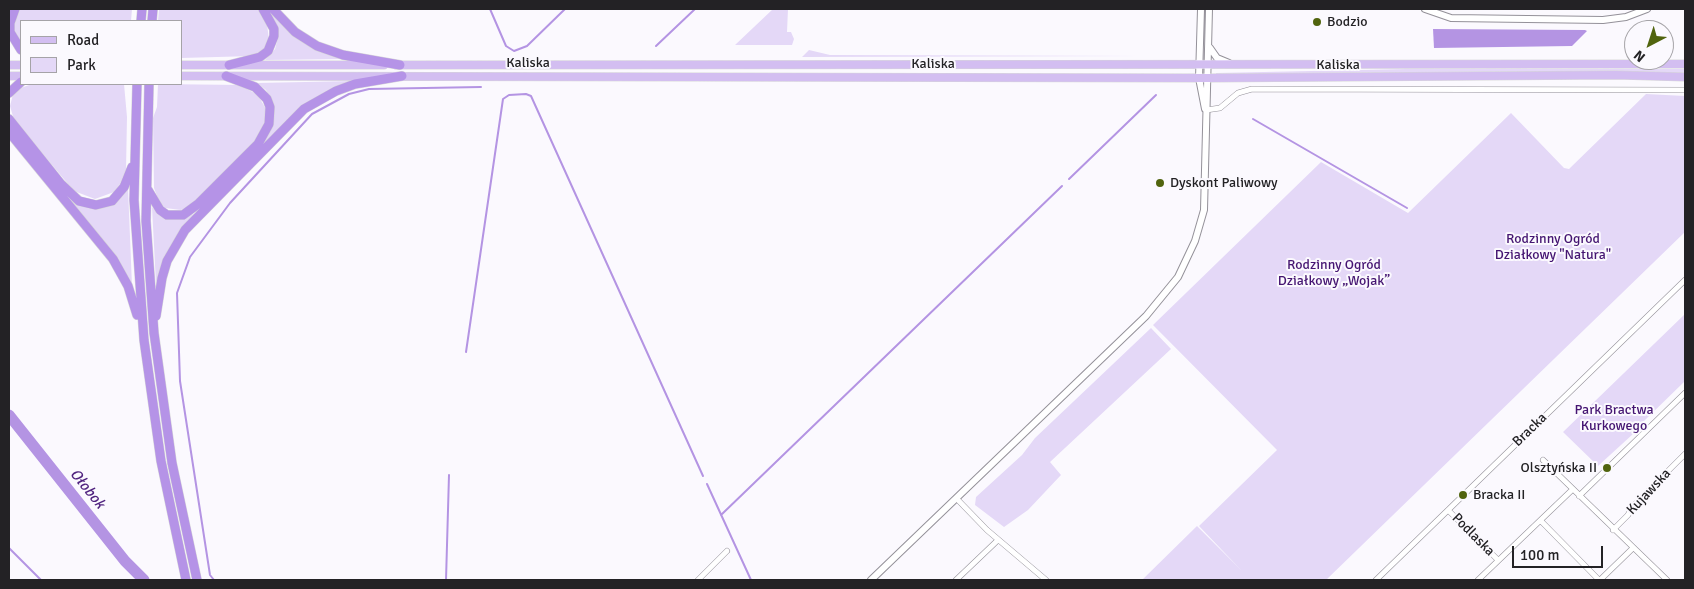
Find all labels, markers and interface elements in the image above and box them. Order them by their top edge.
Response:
place label: Bodzio [1327,14,1367,30]
marker: Bodzio [1311,16,1323,28]
legend [20,20,182,85]
north arrow [1624,20,1674,70]
text: Road [67,31,99,49]
text: N [1630,46,1649,66]
street label: Kaliska [506,55,550,71]
text: Park [67,56,96,74]
street label: Kaliska [911,56,955,72]
street label: Kaliska [1316,57,1360,73]
place label: Dyskont Paliwowy [1170,175,1278,191]
marker: Dyskont Paliwowy [1154,177,1166,189]
park label: Rodzinny Ogród Działkowy "Natura" [1495,231,1611,264]
park label: Rodzinny Ogród Działkowy „Wojak” [1278,257,1390,290]
park label: Park Bractwa Kurkowego [1574,402,1654,434]
street label: Bracka [1509,410,1551,450]
place label: Olsztyńska II [1521,460,1597,476]
marker: Olsztyńska II [1601,462,1613,474]
water label: Ołobok [66,465,108,513]
street label: Kujawska [1623,465,1675,519]
place label: Bracka II [1473,487,1525,503]
marker: Bracka II [1457,489,1469,501]
street label: Podlaska [1448,510,1498,560]
scale bar [1514,536,1605,568]
text: 100 m [1520,546,1560,564]

